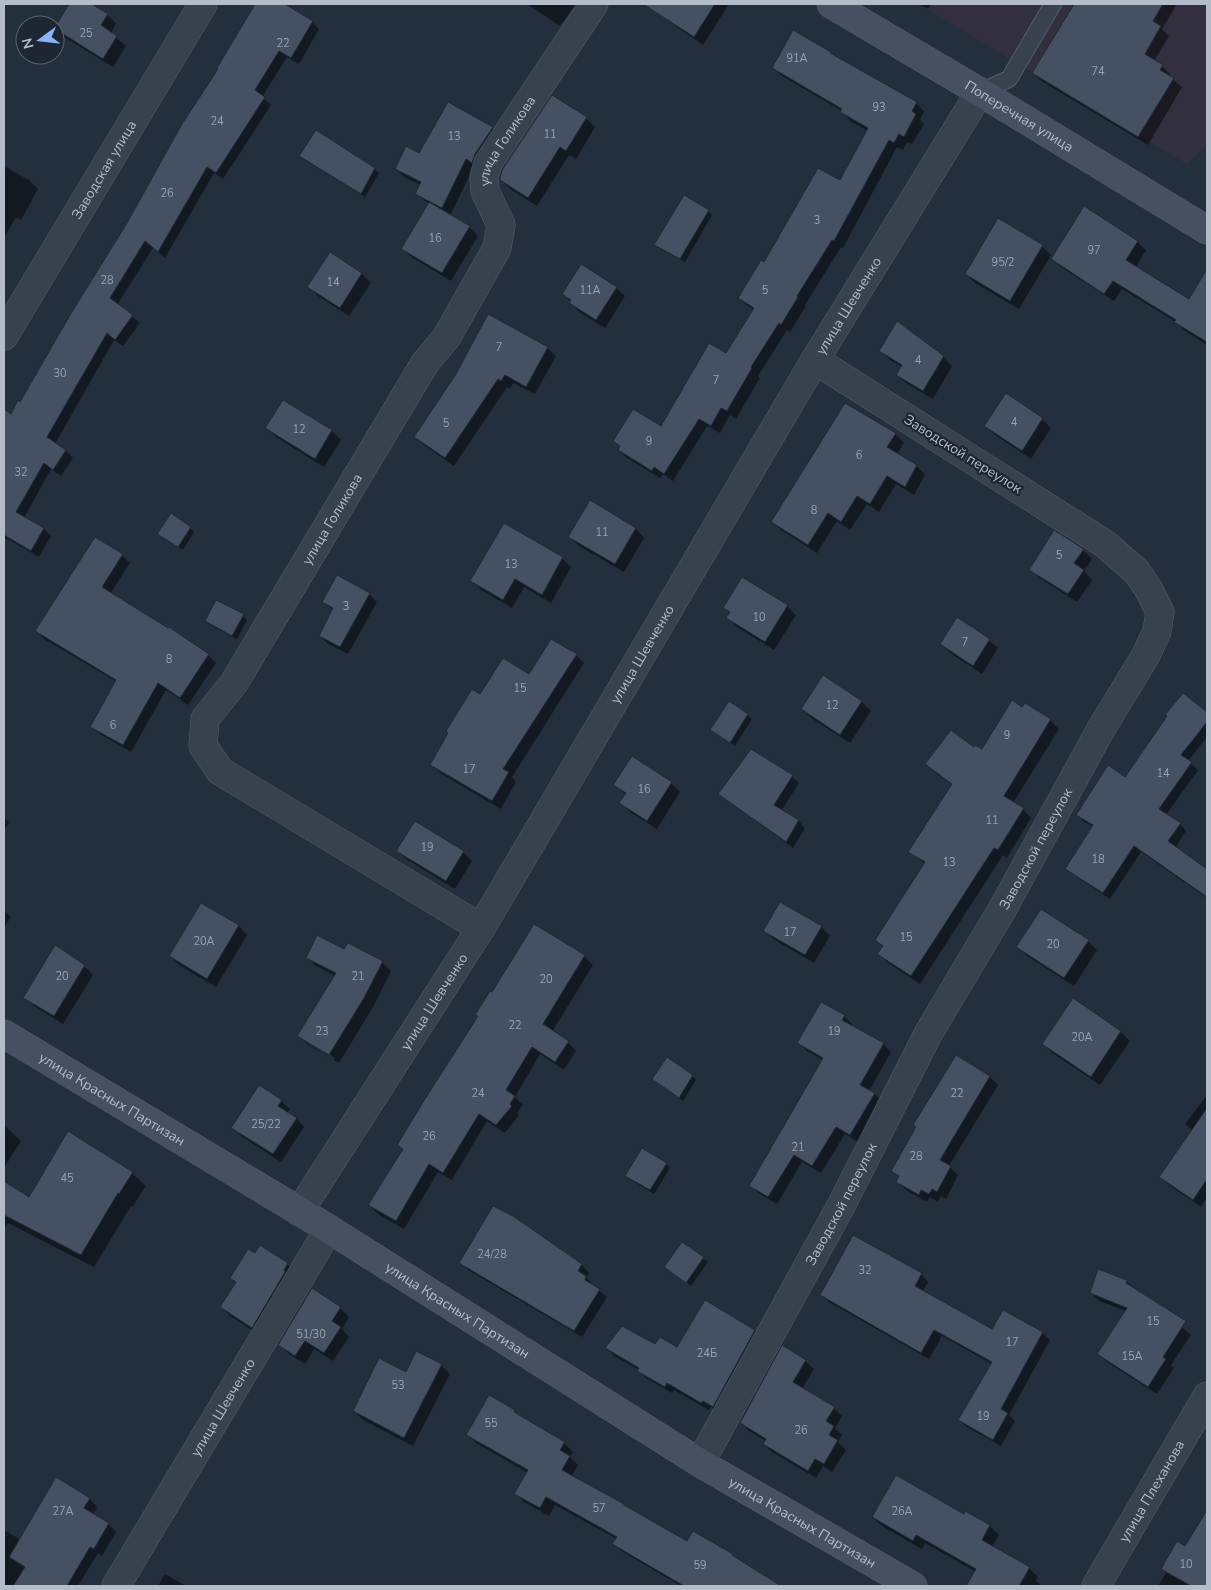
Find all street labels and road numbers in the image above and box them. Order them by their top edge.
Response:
street label: Поперечная улица [961,76,1077,156]
street label: улица Голикова [474,92,540,187]
street label: Заводская улица [67,117,141,223]
street label: улица Шевченко [811,253,886,358]
street label: Заводской переулок [900,410,1026,498]
street label: улица Голикова [297,470,366,568]
street label: улица Шевченко [606,601,679,707]
street label: Заводской переулок [994,784,1077,913]
street label: улица Шевченко [396,949,472,1054]
street label: улица Красных Партизан [35,1048,189,1150]
street label: Заводской переулок [801,1139,881,1269]
street label: улица Красных Партизан [382,1257,533,1363]
street label: улица Шевченко [186,1355,259,1460]
street label: улица Плеханова [1114,1437,1189,1546]
street label: улица Красных Партизан [725,1472,880,1572]

